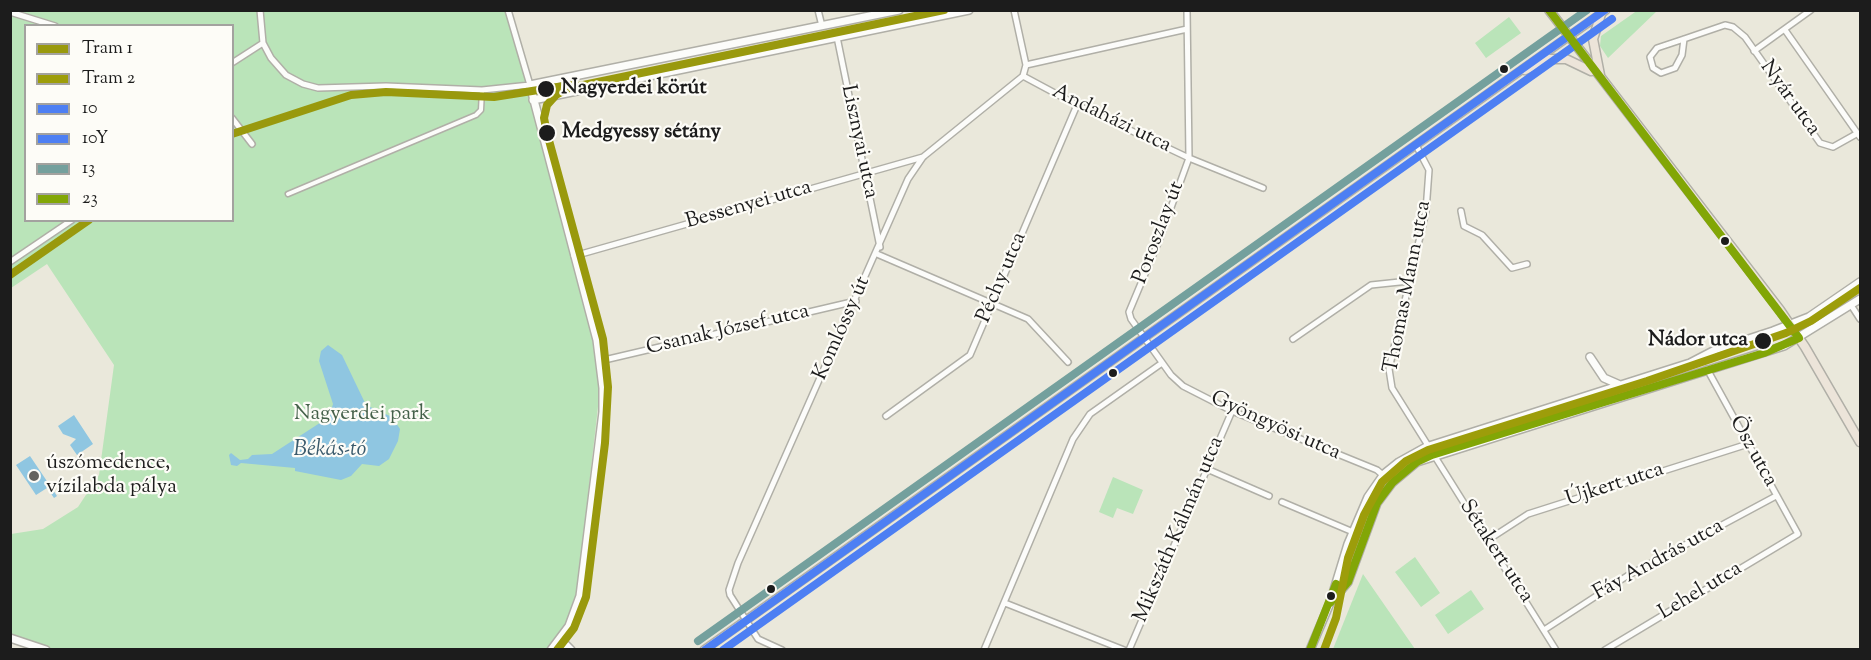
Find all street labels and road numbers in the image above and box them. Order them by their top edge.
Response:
street label: Nyár utca [1753,56,1825,142]
street label: Andaházi utca [1047,80,1175,160]
street label: Lisznyai utca [834,83,882,201]
street label: Bessenyei utca [683,176,815,236]
street label: Poroszlay út [1129,178,1191,288]
street label: Thomas Mann utca [1380,199,1438,375]
street label: Péchy utca [973,229,1033,327]
street label: Komlóssy út [809,273,877,385]
street label: Csanak József utca [644,300,812,362]
street label: Gyöngyösi utca [1206,387,1344,467]
street label: Ösz utca [1722,412,1782,492]
street label: Mikszáth Kálmán utca [1129,433,1231,627]
street label: Újkert utca [1563,458,1667,514]
street label: Sétakert utca [1452,496,1538,608]
street label: Fáy András utca [1589,515,1729,607]
street label: Lehel utca [1655,557,1747,627]

